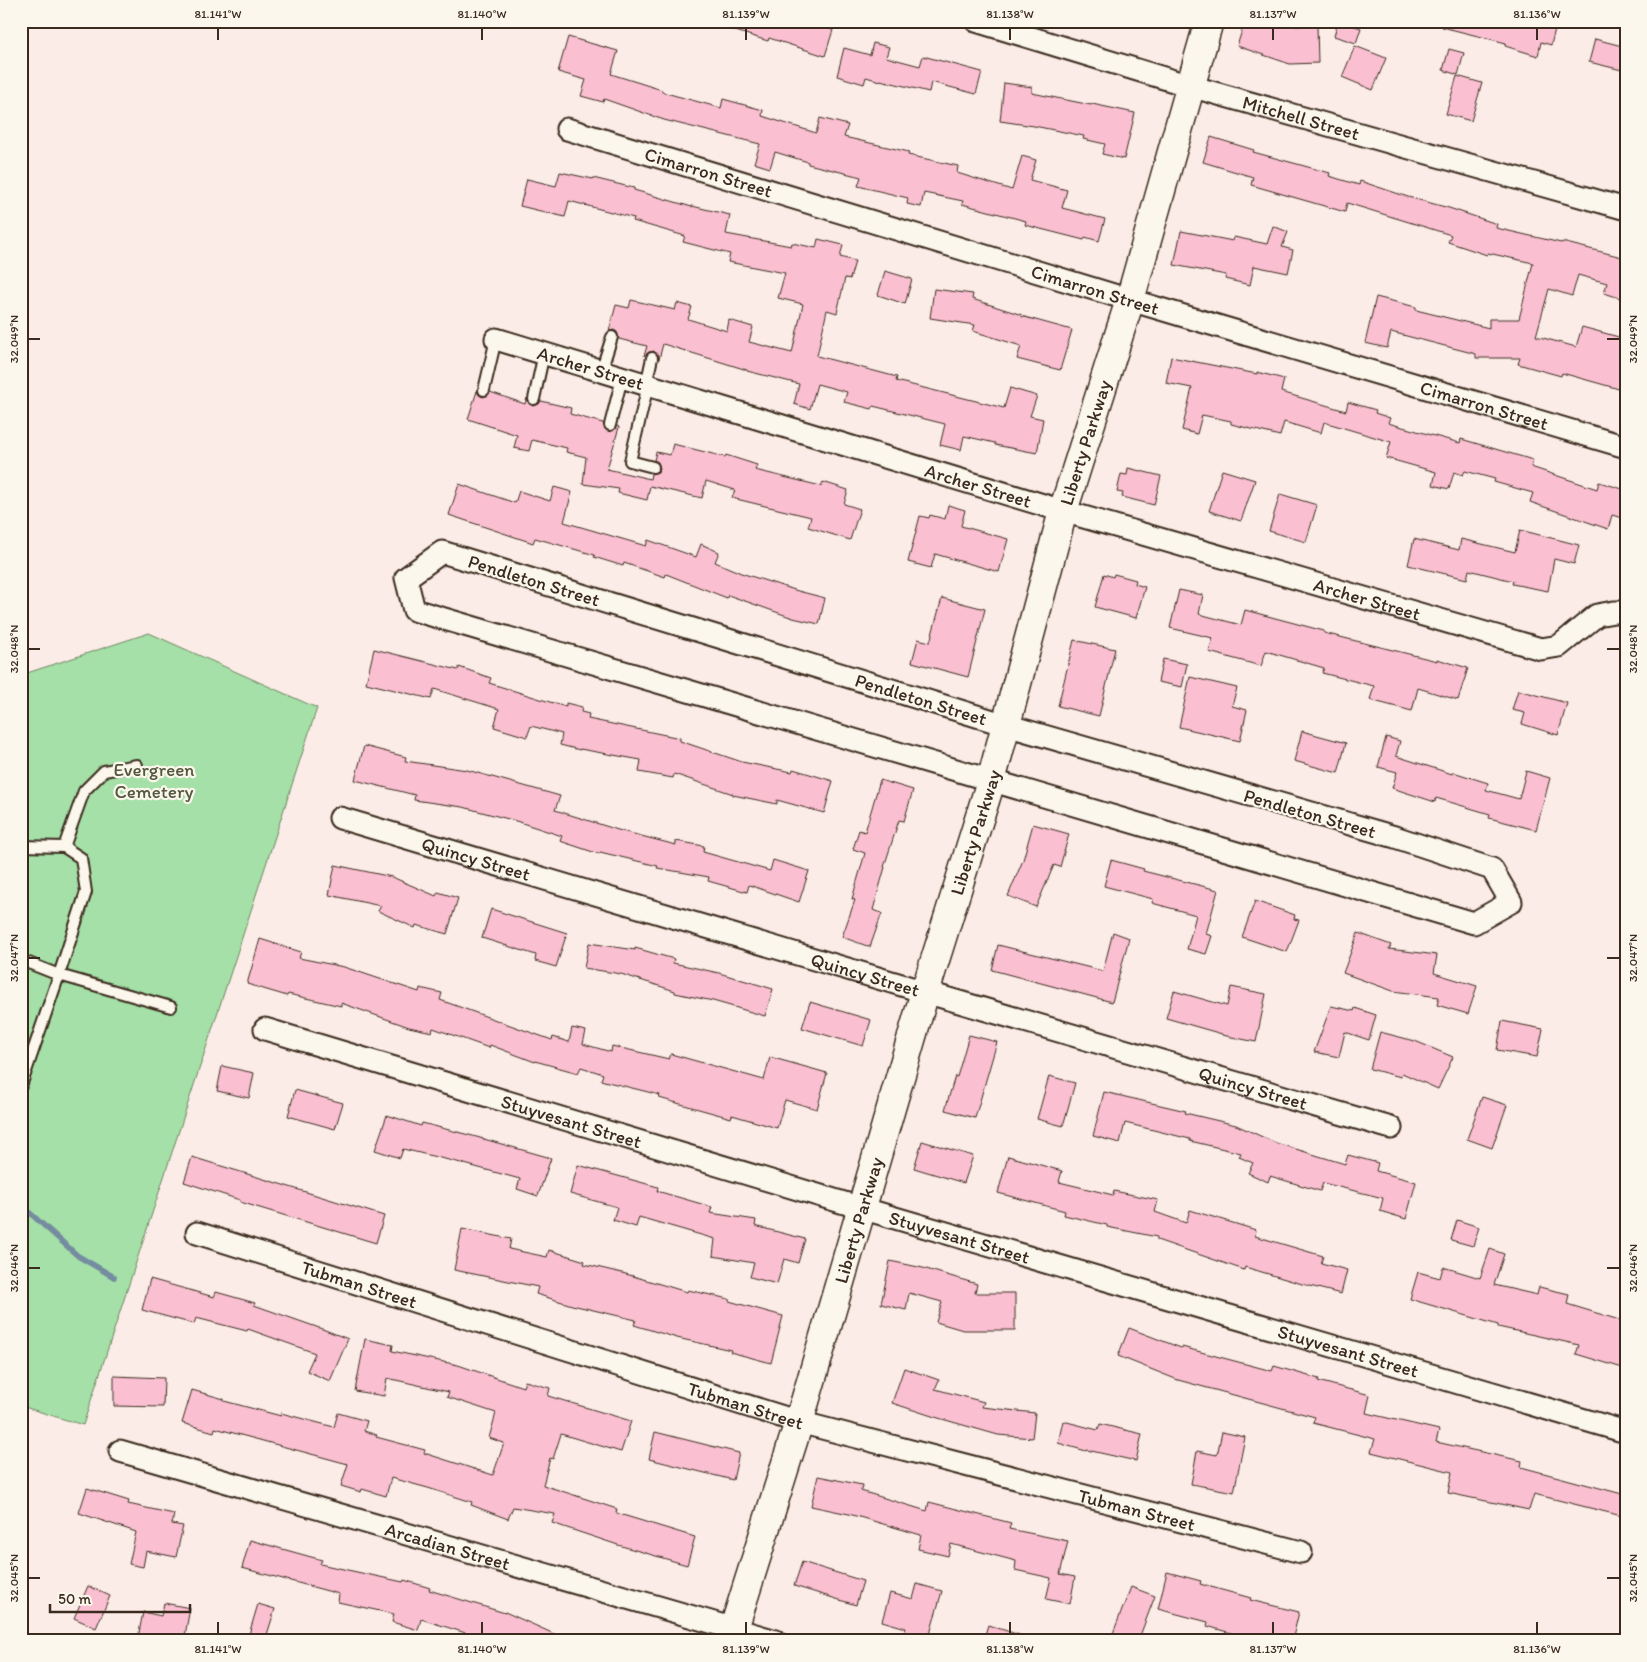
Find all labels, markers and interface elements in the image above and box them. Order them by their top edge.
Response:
text: 81.141°W [194,7,242,21]
text: 81.140°W [457,7,507,21]
text: 81.139°W [722,7,770,21]
text: 81.138°W [986,7,1034,21]
text: 81.137°W [1250,7,1296,21]
text: 81.136°W [1513,7,1561,21]
street label: Mitchell Street [1240,90,1362,145]
street label: Cimarron Street [642,142,775,203]
street label: Cimarron Street [1028,260,1162,320]
text: 32.049°N [7,315,21,363]
text: 32.049°N [1626,315,1640,363]
street label: Archer Street [535,341,647,395]
street label: Cimarron Street [1417,376,1551,435]
street label: Liberty Parkway [1055,377,1116,508]
street label: Archer Street [922,459,1034,513]
street label: Pendleton Street [465,550,602,611]
street label: Archer Street [1311,573,1423,626]
text: 32.048°N [7,625,21,673]
text: 32.048°N [1626,625,1640,673]
street label: Pendleton Street [852,669,989,730]
park label: Evergreen Cemetery [114,758,194,803]
street label: Liberty Parkway [945,767,1006,898]
street label: Pendleton Street [1241,784,1379,843]
street label: Quincy Street [419,832,533,886]
text: 32.047°N [7,934,21,982]
text: 32.047°N [1626,934,1640,982]
street label: Quincy Street [808,948,922,1002]
street label: Quincy Street [1196,1061,1310,1115]
street label: Stuyvesant Street [498,1090,644,1153]
street label: Liberty Parkway [829,1154,888,1286]
street label: Stuyvesant Street [886,1206,1032,1269]
text: 32.046°N [7,1244,21,1292]
text: 32.046°N [1626,1244,1640,1292]
street label: Tubman Street [298,1255,420,1313]
street label: Stuyvesant Street [1275,1320,1421,1383]
street label: Tubman Street [685,1377,806,1435]
street label: Tubman Street [1076,1484,1198,1536]
street label: Arcadian Street [382,1517,513,1575]
text: 32.045°N [7,1554,21,1602]
text: 32.045°N [1626,1554,1640,1602]
scale bar [50,1582,190,1614]
text: 50 m [58,1590,91,1608]
text: 81.141°W [194,1642,242,1656]
text: 81.140°W [457,1642,507,1656]
text: 81.139°W [722,1642,770,1656]
text: 81.138°W [986,1642,1034,1656]
text: 81.137°W [1250,1642,1296,1656]
text: 81.136°W [1513,1642,1561,1656]

